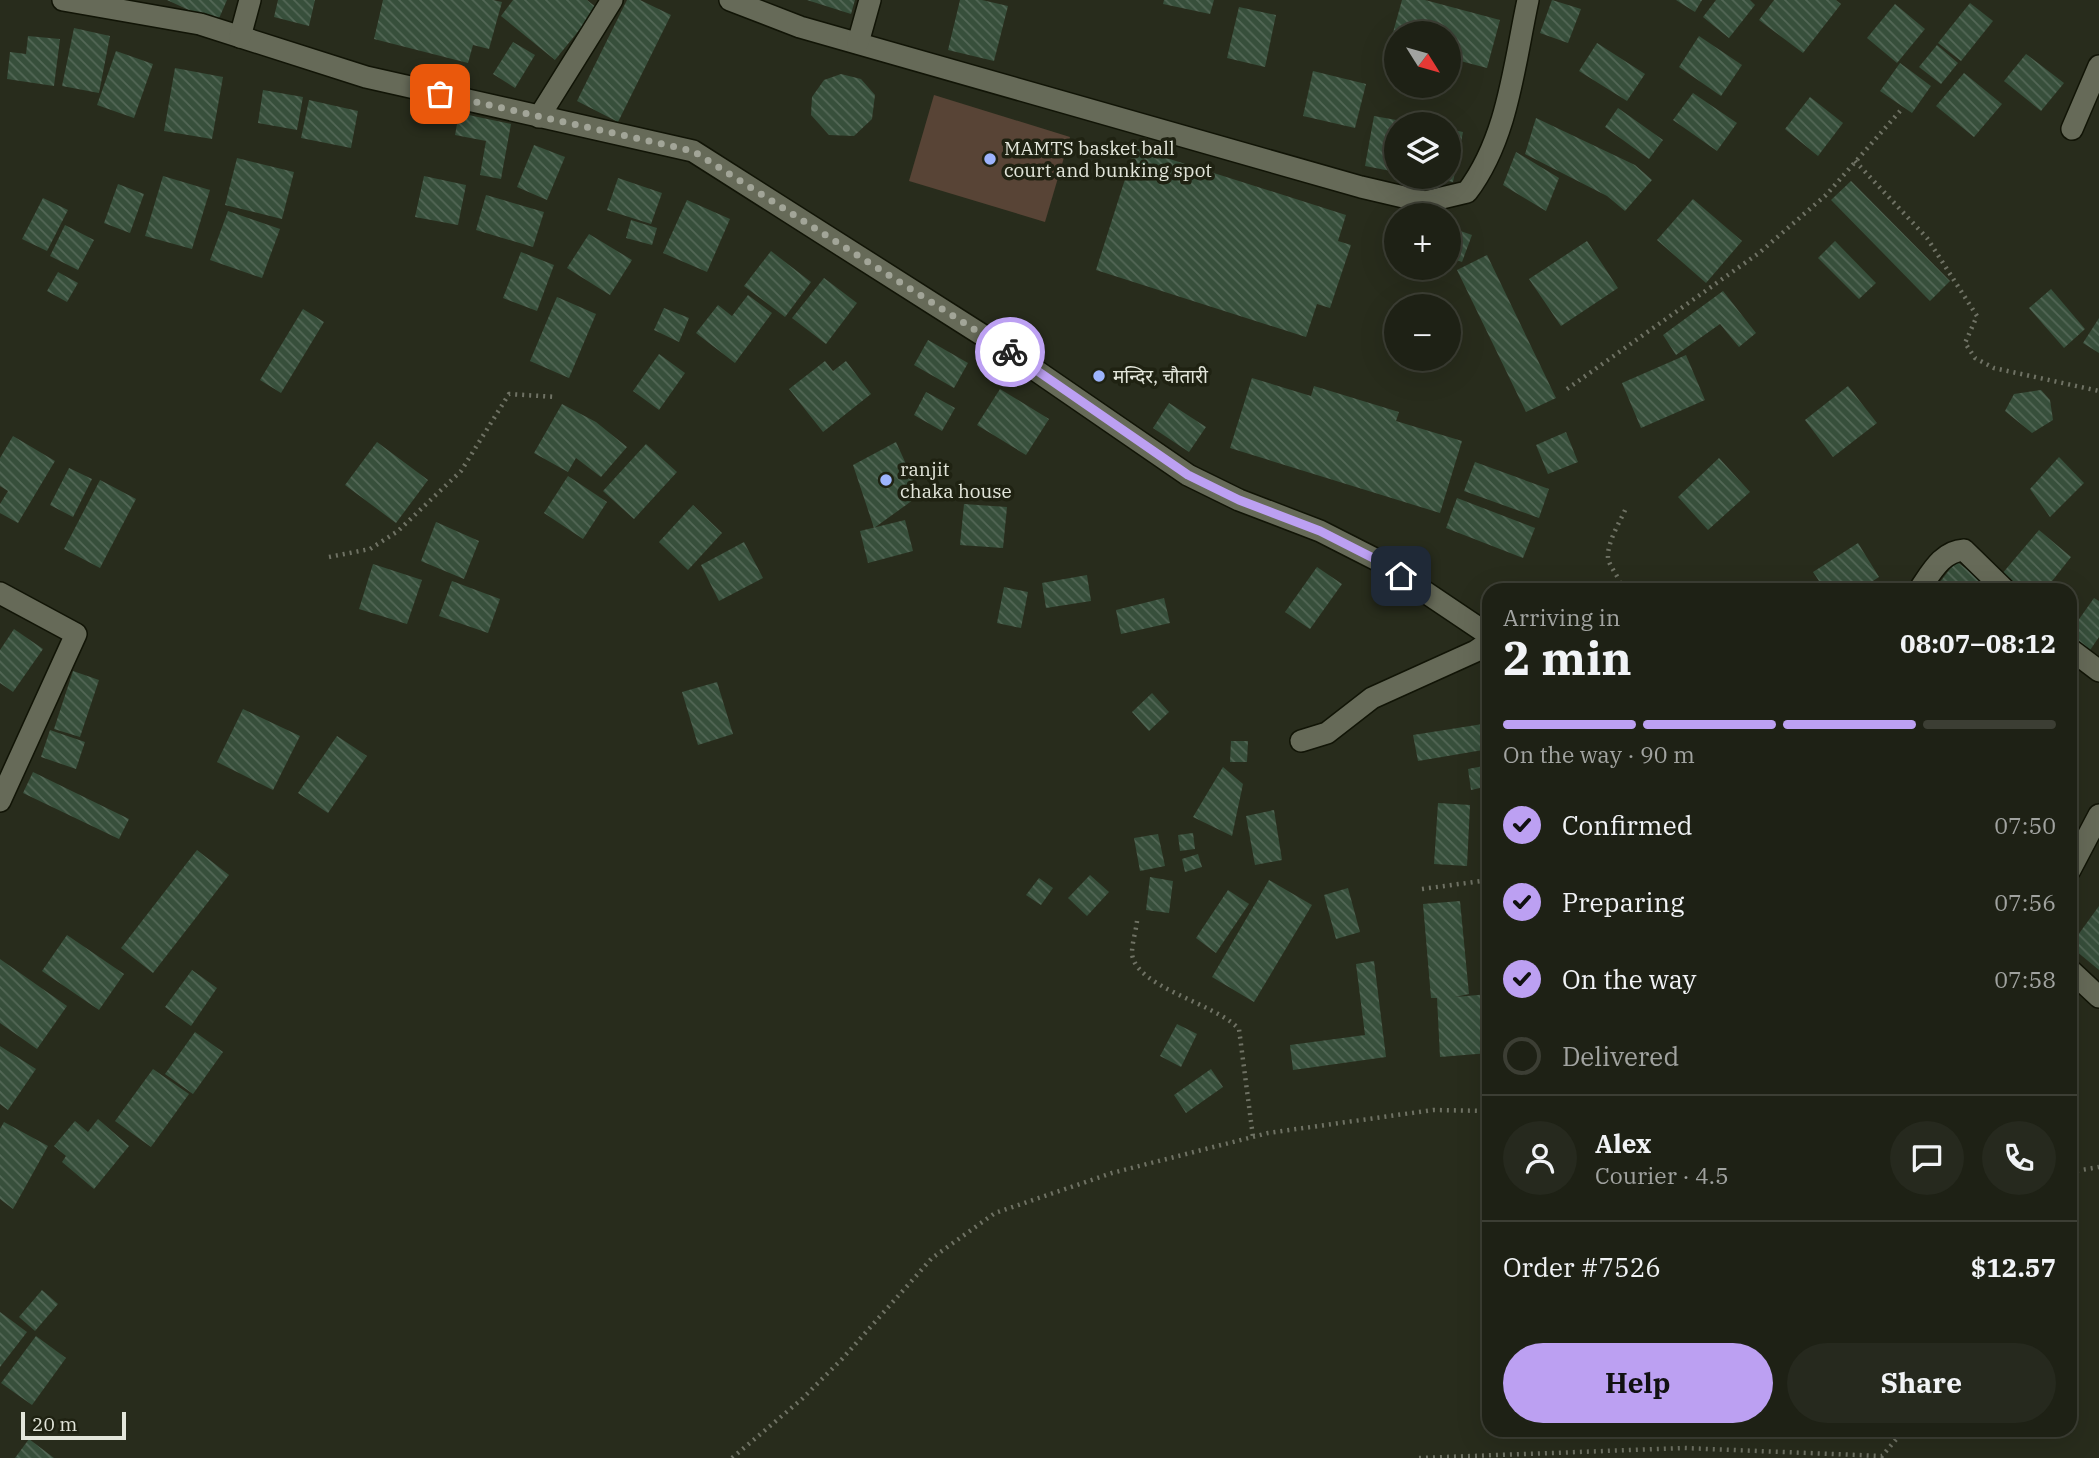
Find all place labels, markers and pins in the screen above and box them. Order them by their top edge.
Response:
pin [410,64,470,124]
place label: MAMTS basket ball court and bunking spot [1004,136,1212,182]
marker: MAMTS basket ball court and bunking spot [982,151,998,167]
place label: मन्दिर, चौतारी [1113,364,1209,388]
marker: मन्दिर, चौतारी [1091,368,1107,384]
place label: ranjit chaka house [900,457,1012,503]
marker: ranjit chaka house [878,472,894,488]
pin [1371,546,1431,606]

